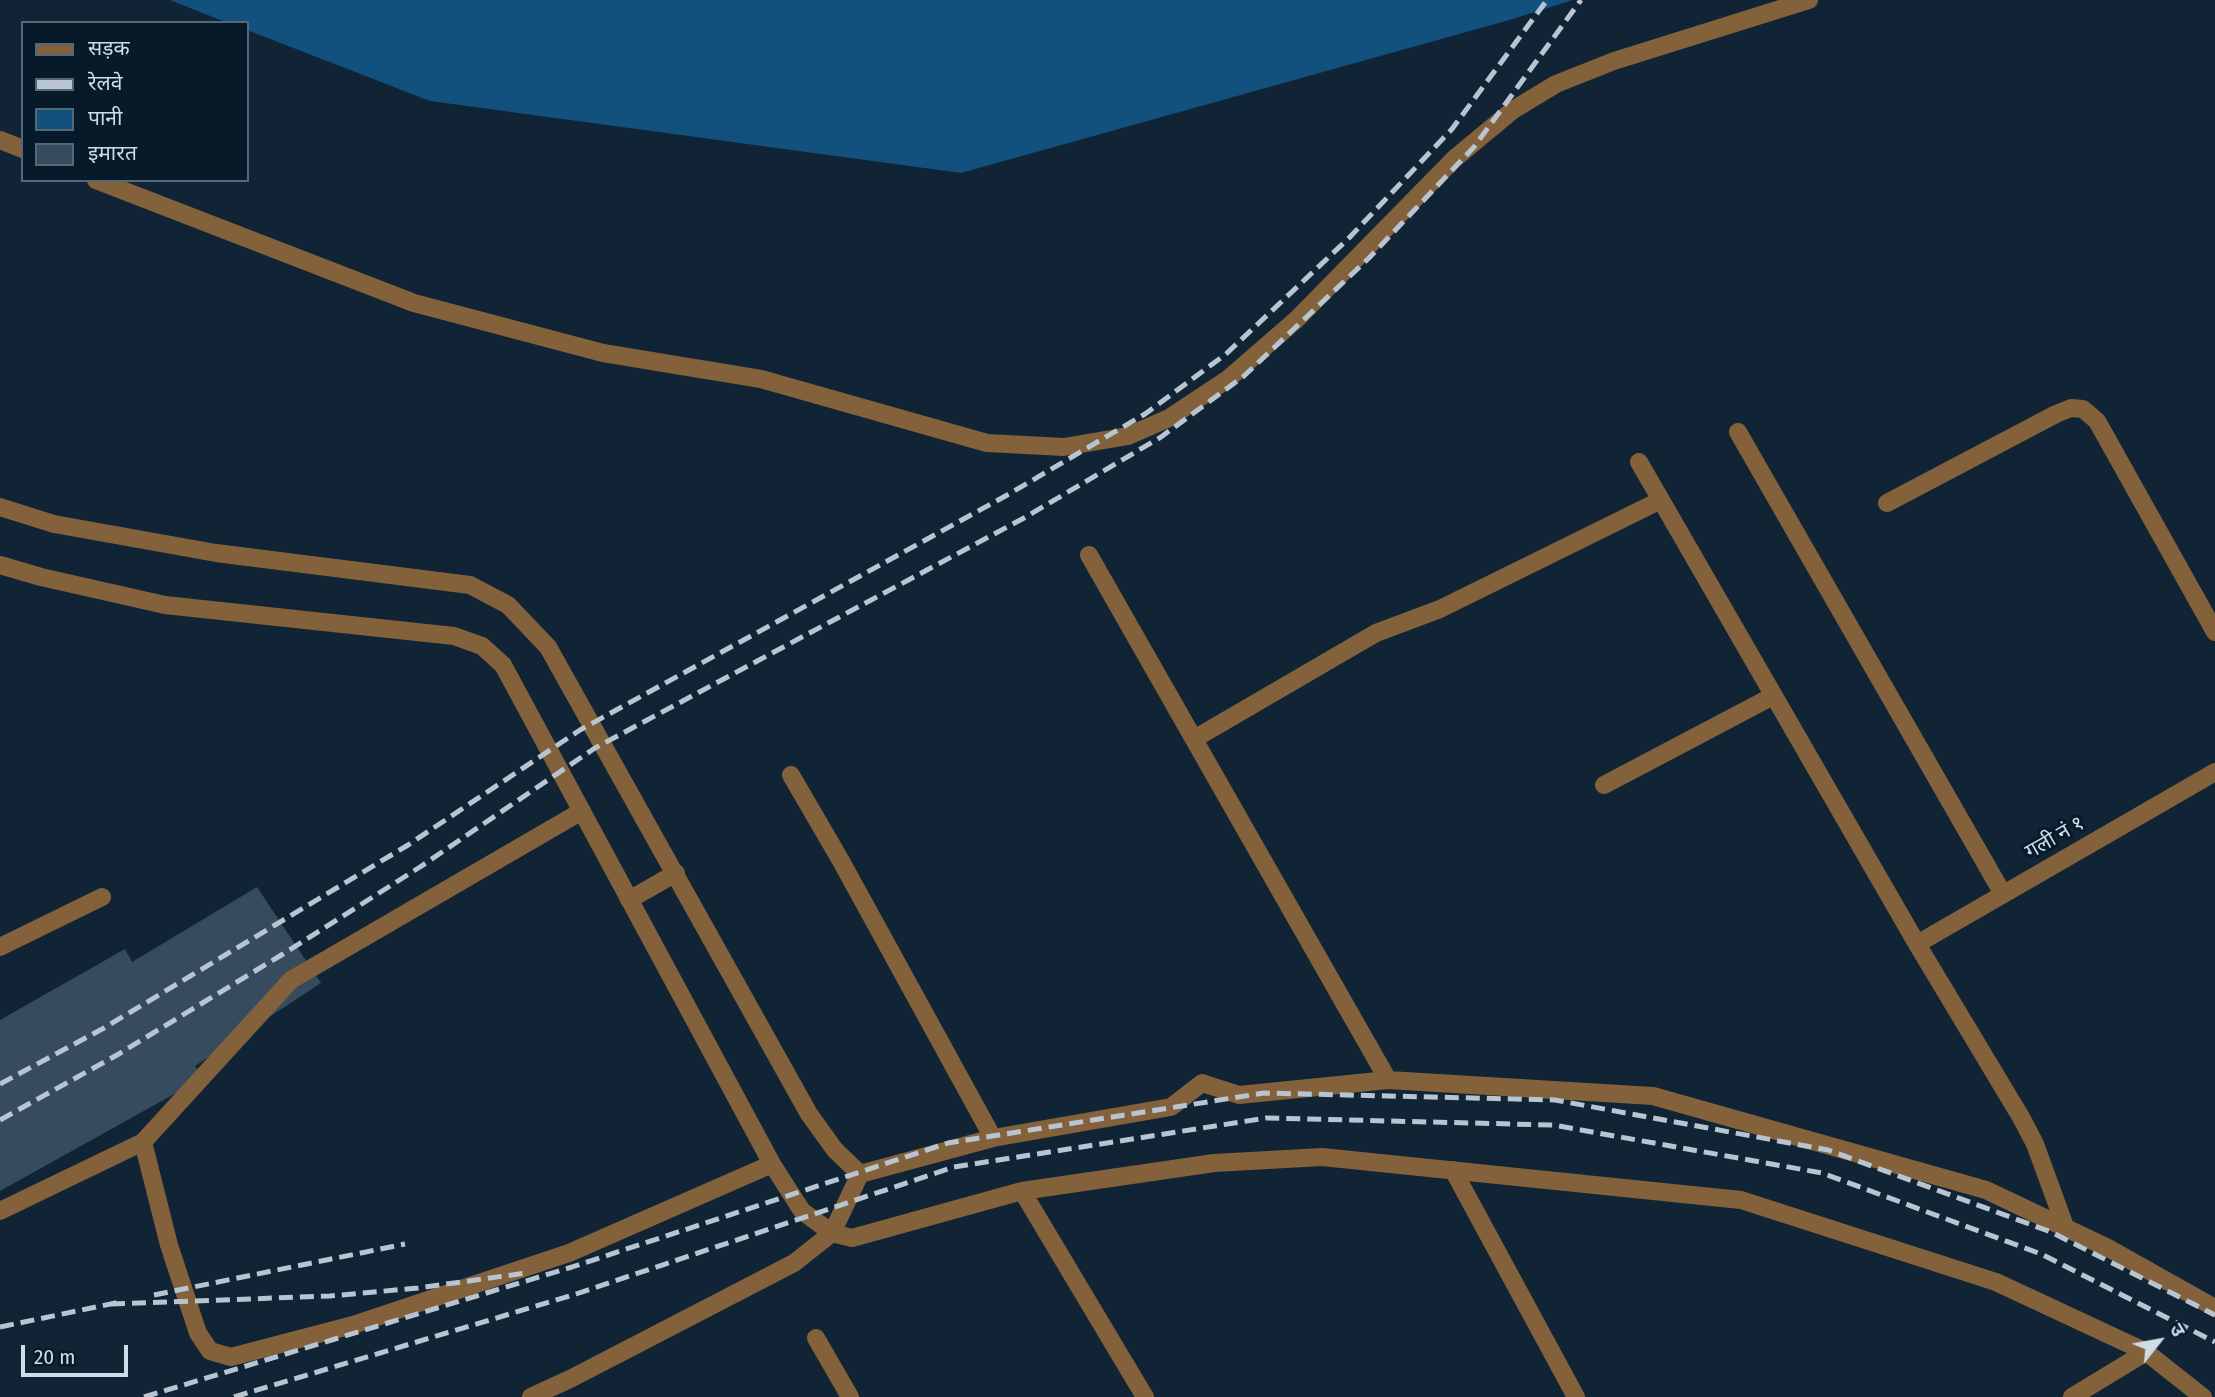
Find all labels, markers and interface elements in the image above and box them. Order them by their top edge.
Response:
legend [21,21,248,182]
text: सड़क [88,35,130,61]
text: रेलवे [88,70,123,96]
text: पानी [88,105,122,131]
text: इमारत [88,140,137,166]
street label: गली नं १ [2021,811,2089,865]
north arrow [2124,1306,2194,1376]
text: उ [2165,1319,2190,1341]
scale bar [24,1330,131,1374]
text: 20 m [34,1344,75,1370]

